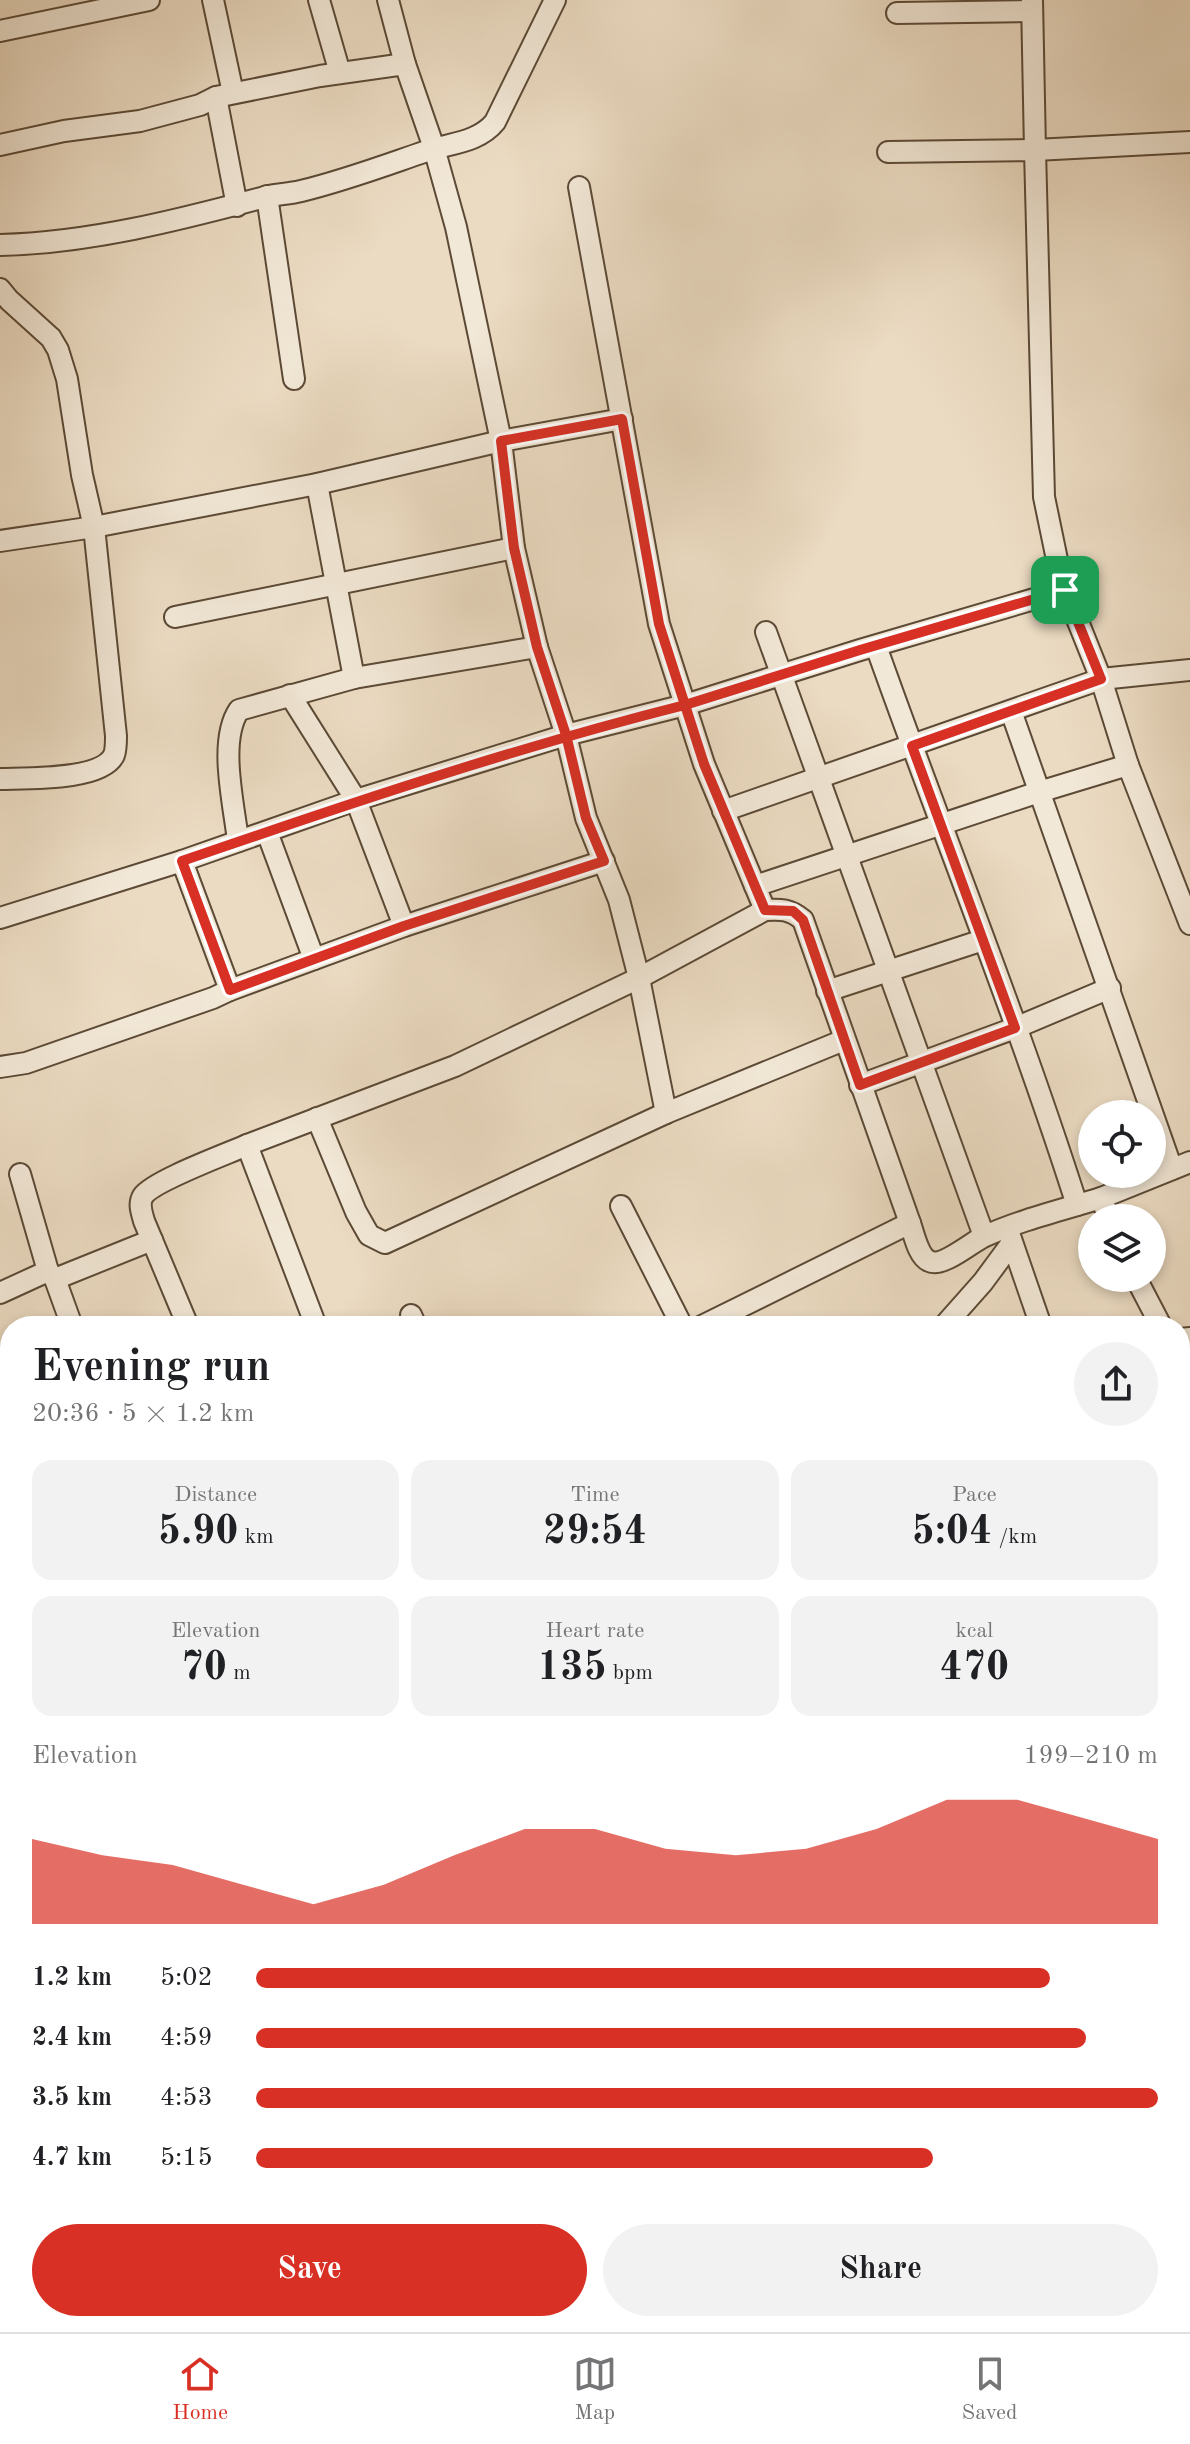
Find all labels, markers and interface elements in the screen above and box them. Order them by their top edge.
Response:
pin [1031,556,1099,624]
icon: arrive [1043,568,1087,612]
map controls [1078,1100,1166,1292]
button: locate [1078,1100,1166,1188]
button: layers [1078,1204,1166,1292]
button: share [1074,1342,1158,1426]
text: Evening run [32,1346,270,1390]
text: 20:36 · 5 × 1.2 km [32,1401,254,1427]
text: Distance [174,1484,257,1506]
text: Time [570,1484,620,1506]
text: Pace [952,1484,997,1506]
text: 5.90 [158,1513,239,1553]
text: 29:54 [543,1513,647,1553]
text: 5:04 [911,1513,992,1553]
text: km [239,1526,274,1548]
text: /km [992,1526,1037,1548]
text: Elevation [171,1620,260,1642]
text: Heart rate [546,1620,644,1642]
text: kcal [955,1620,993,1642]
text: 70 [181,1649,227,1689]
text: 135 [537,1649,607,1689]
text: 470 [940,1649,1009,1689]
text: m [227,1662,251,1684]
text: bpm [607,1662,653,1684]
text: Elevation [32,1743,138,1769]
text: 199–210 m [1023,1743,1158,1769]
text: 1.2 km [32,1965,112,1991]
text: 5:02 [160,1965,213,1991]
text: 2.4 km [32,2025,112,2051]
text: 4:59 [160,2025,213,2051]
text: 3.5 km [32,2085,112,2111]
text: 4:53 [160,2085,213,2111]
text: 4.7 km [32,2145,112,2171]
text: 5:15 [160,2145,213,2171]
button: Save [32,2224,587,2316]
button: Share [603,2224,1158,2316]
tab: Home [172,2352,228,2427]
tab: Map [573,2352,617,2427]
tab: Saved [962,2352,1018,2427]

